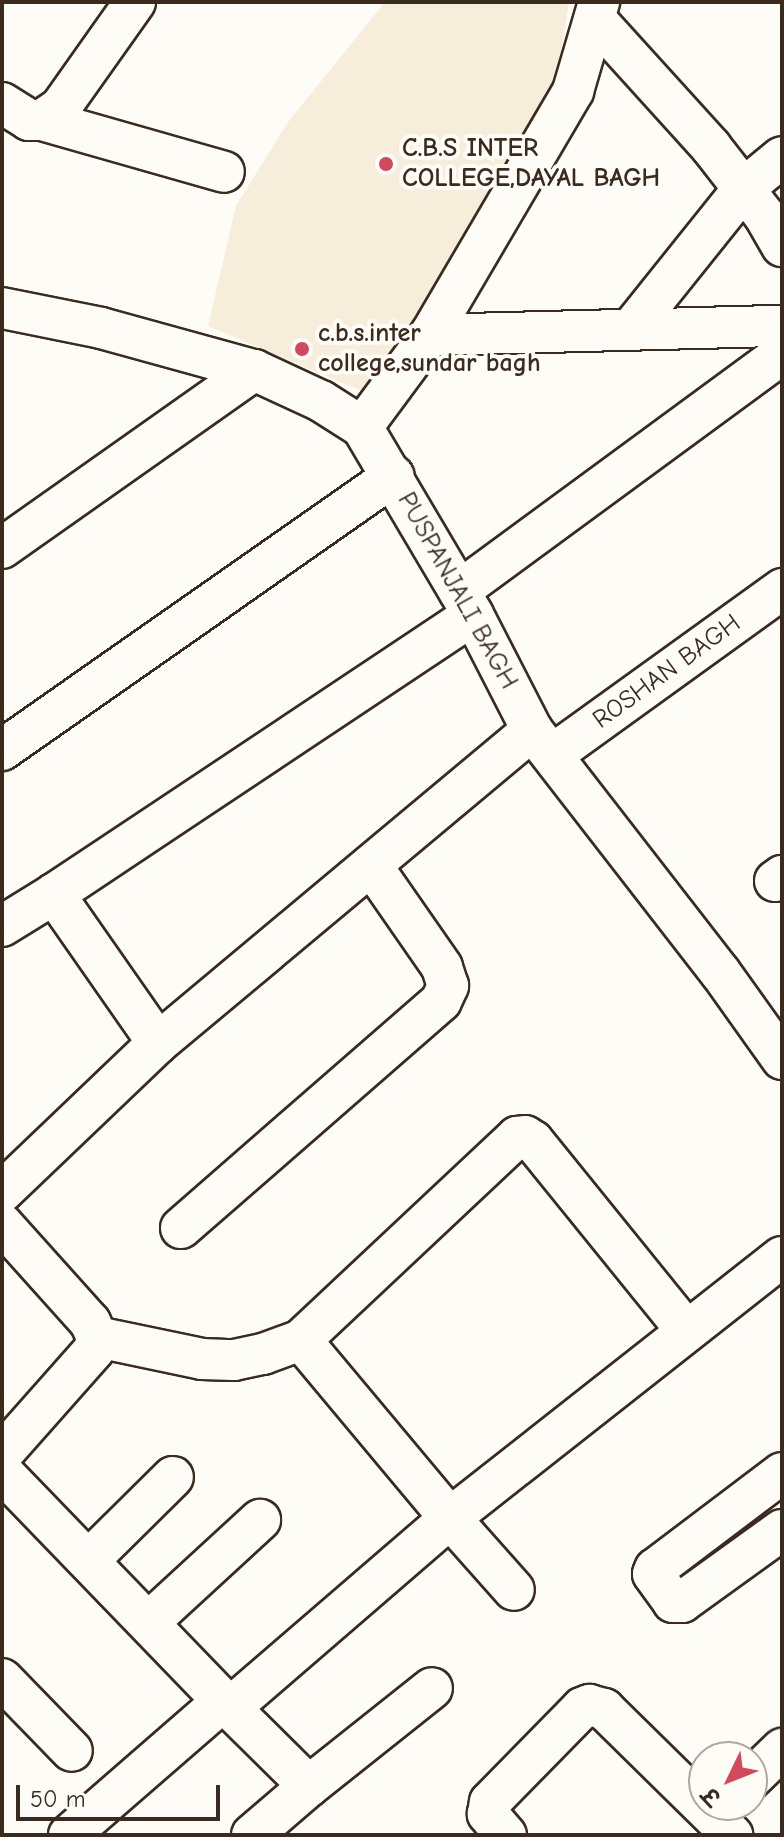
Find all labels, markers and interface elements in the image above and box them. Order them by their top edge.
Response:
place label: C.B.S INTER COLLEGE,DAYAL BAGH [402,133,660,194]
marker: C.B.S INTER COLLEGE,DAYAL BAGH [377,155,395,173]
place label: c.b.s.inter college,sundar bagh [318,318,541,380]
marker: c.b.s.inter college,sundar bagh [293,340,311,358]
street label: PUSPANJALI BAGH [390,487,524,695]
street label: ROSHAN BAGH [587,608,747,736]
north arrow [688,1741,768,1821]
scale bar [20,1769,224,1819]
text: उ [697,1782,726,1810]
text: 50 m [30,1785,86,1813]

